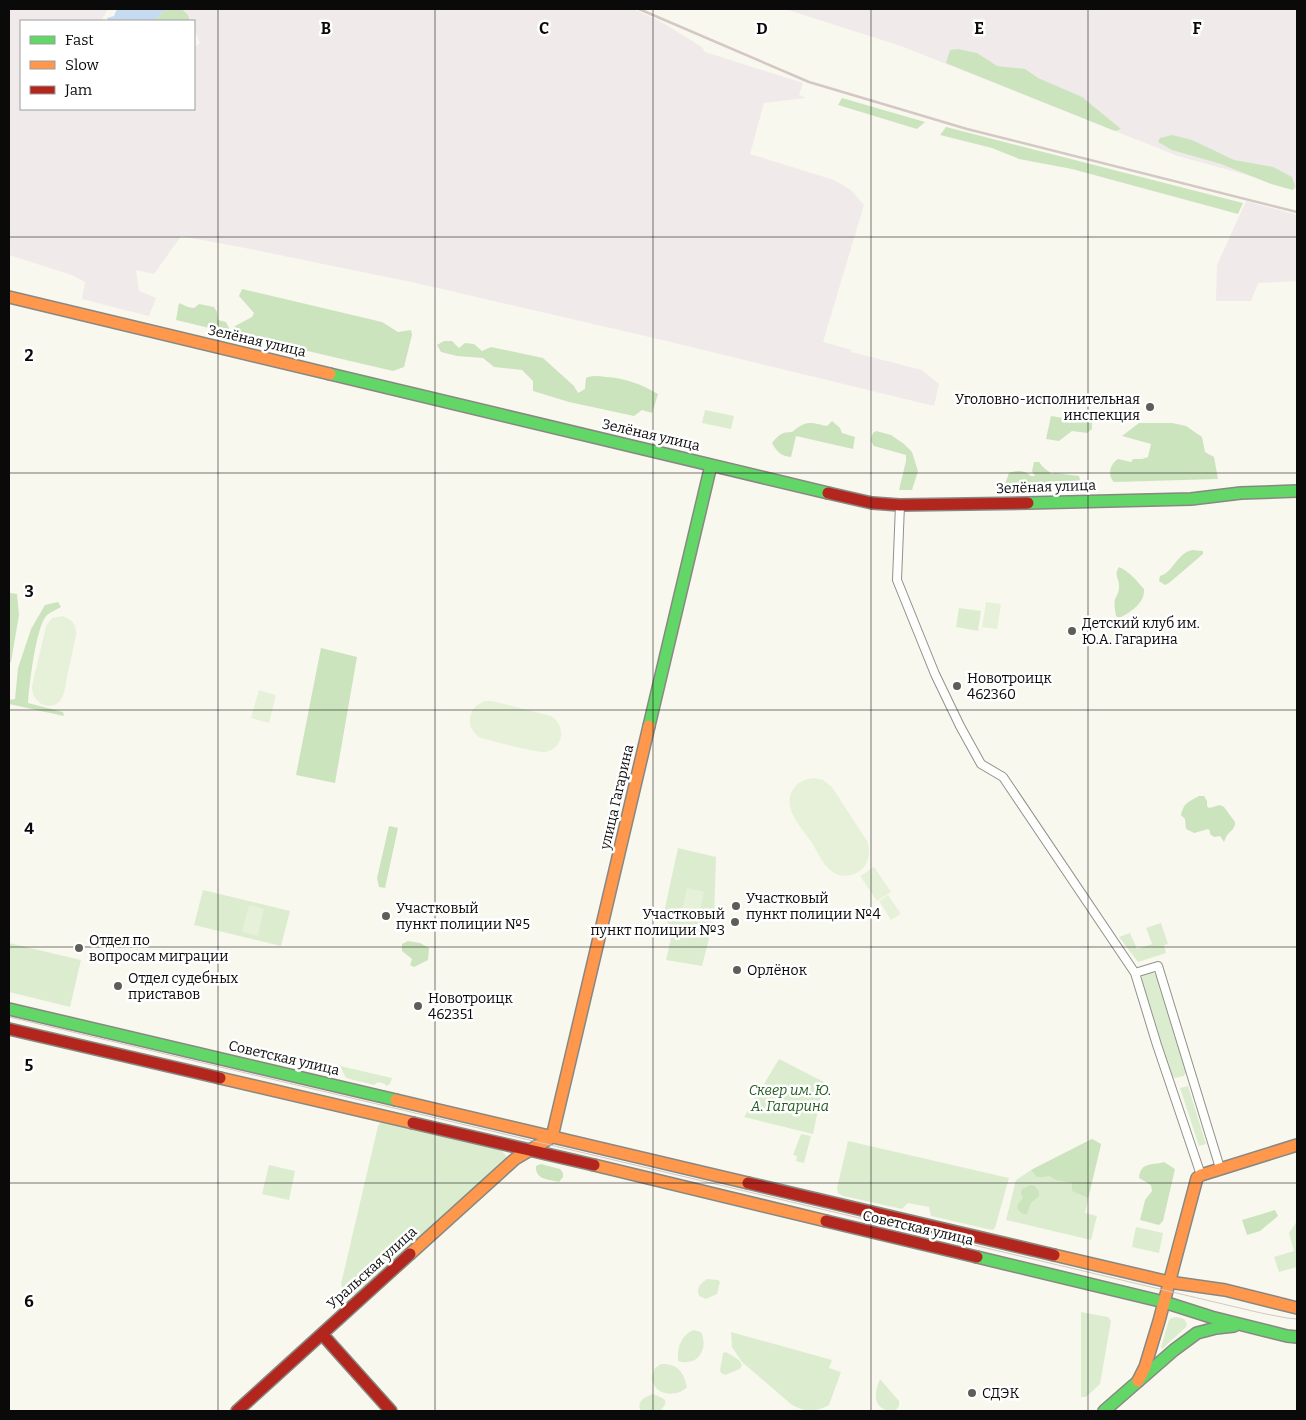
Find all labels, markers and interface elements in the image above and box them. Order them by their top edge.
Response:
text: B [321,19,331,38]
text: C [539,19,549,38]
text: D [756,19,768,38]
text: E [974,19,984,38]
text: F [1193,19,1202,38]
legend [20,20,195,110]
text: Fast [65,31,94,49]
text: Slow [65,56,100,74]
text: Jam [64,81,93,99]
street label: Зелёная улица [206,321,308,361]
text: 2 [24,346,34,365]
place label: Уголовно-исполнительная инспекция [955,391,1140,424]
marker: Уголовно-исполнительная инспекция [1144,401,1156,413]
street label: Зелёная улица [600,415,702,455]
street label: Зелёная улица [996,477,1097,497]
text: 3 [24,582,34,601]
place label: Детский клуб им. Ю.А. Гагарина [1082,615,1200,648]
marker: Детский клуб им. Ю.А. Гагарина [1066,625,1078,637]
place label: Новотроицк 462360 [967,670,1053,703]
marker: Новотроицк 462360 [951,680,963,692]
street label: улица Гагарина [596,743,637,852]
text: 4 [24,819,34,838]
place label: Участковый пункт полиции №4 [746,890,881,923]
place label: Участковый пункт полиции №5 [396,900,530,933]
marker: Участковый пункт полиции №4 [730,900,742,912]
place label: Участковый пункт полиции №3 [590,906,725,939]
marker: Участковый пункт полиции №5 [380,910,392,922]
marker: Участковый пункт полиции №3 [729,916,741,928]
place label: Отдел по вопросам миграции [89,932,229,965]
marker: Отдел по вопросам миграции [73,942,85,954]
place label: Орлёнок [747,962,808,979]
marker: Орлёнок [731,964,743,976]
place label: Отдел судебных приставов [128,970,238,1003]
marker: Отдел судебных приставов [112,980,124,992]
place label: Новотроицк 462351 [428,990,514,1023]
marker: Новотроицк 462351 [412,1000,424,1012]
street label: Советская улица [227,1037,341,1079]
text: 5 [25,1056,34,1075]
park label: Сквер им. Ю. А. Гагарина [749,1082,831,1115]
street label: Советская улица [861,1207,975,1249]
street label: Уральская улица [324,1223,421,1313]
text: 6 [24,1292,34,1311]
place label: СДЭК [982,1385,1019,1402]
marker: СДЭК [966,1387,978,1399]

